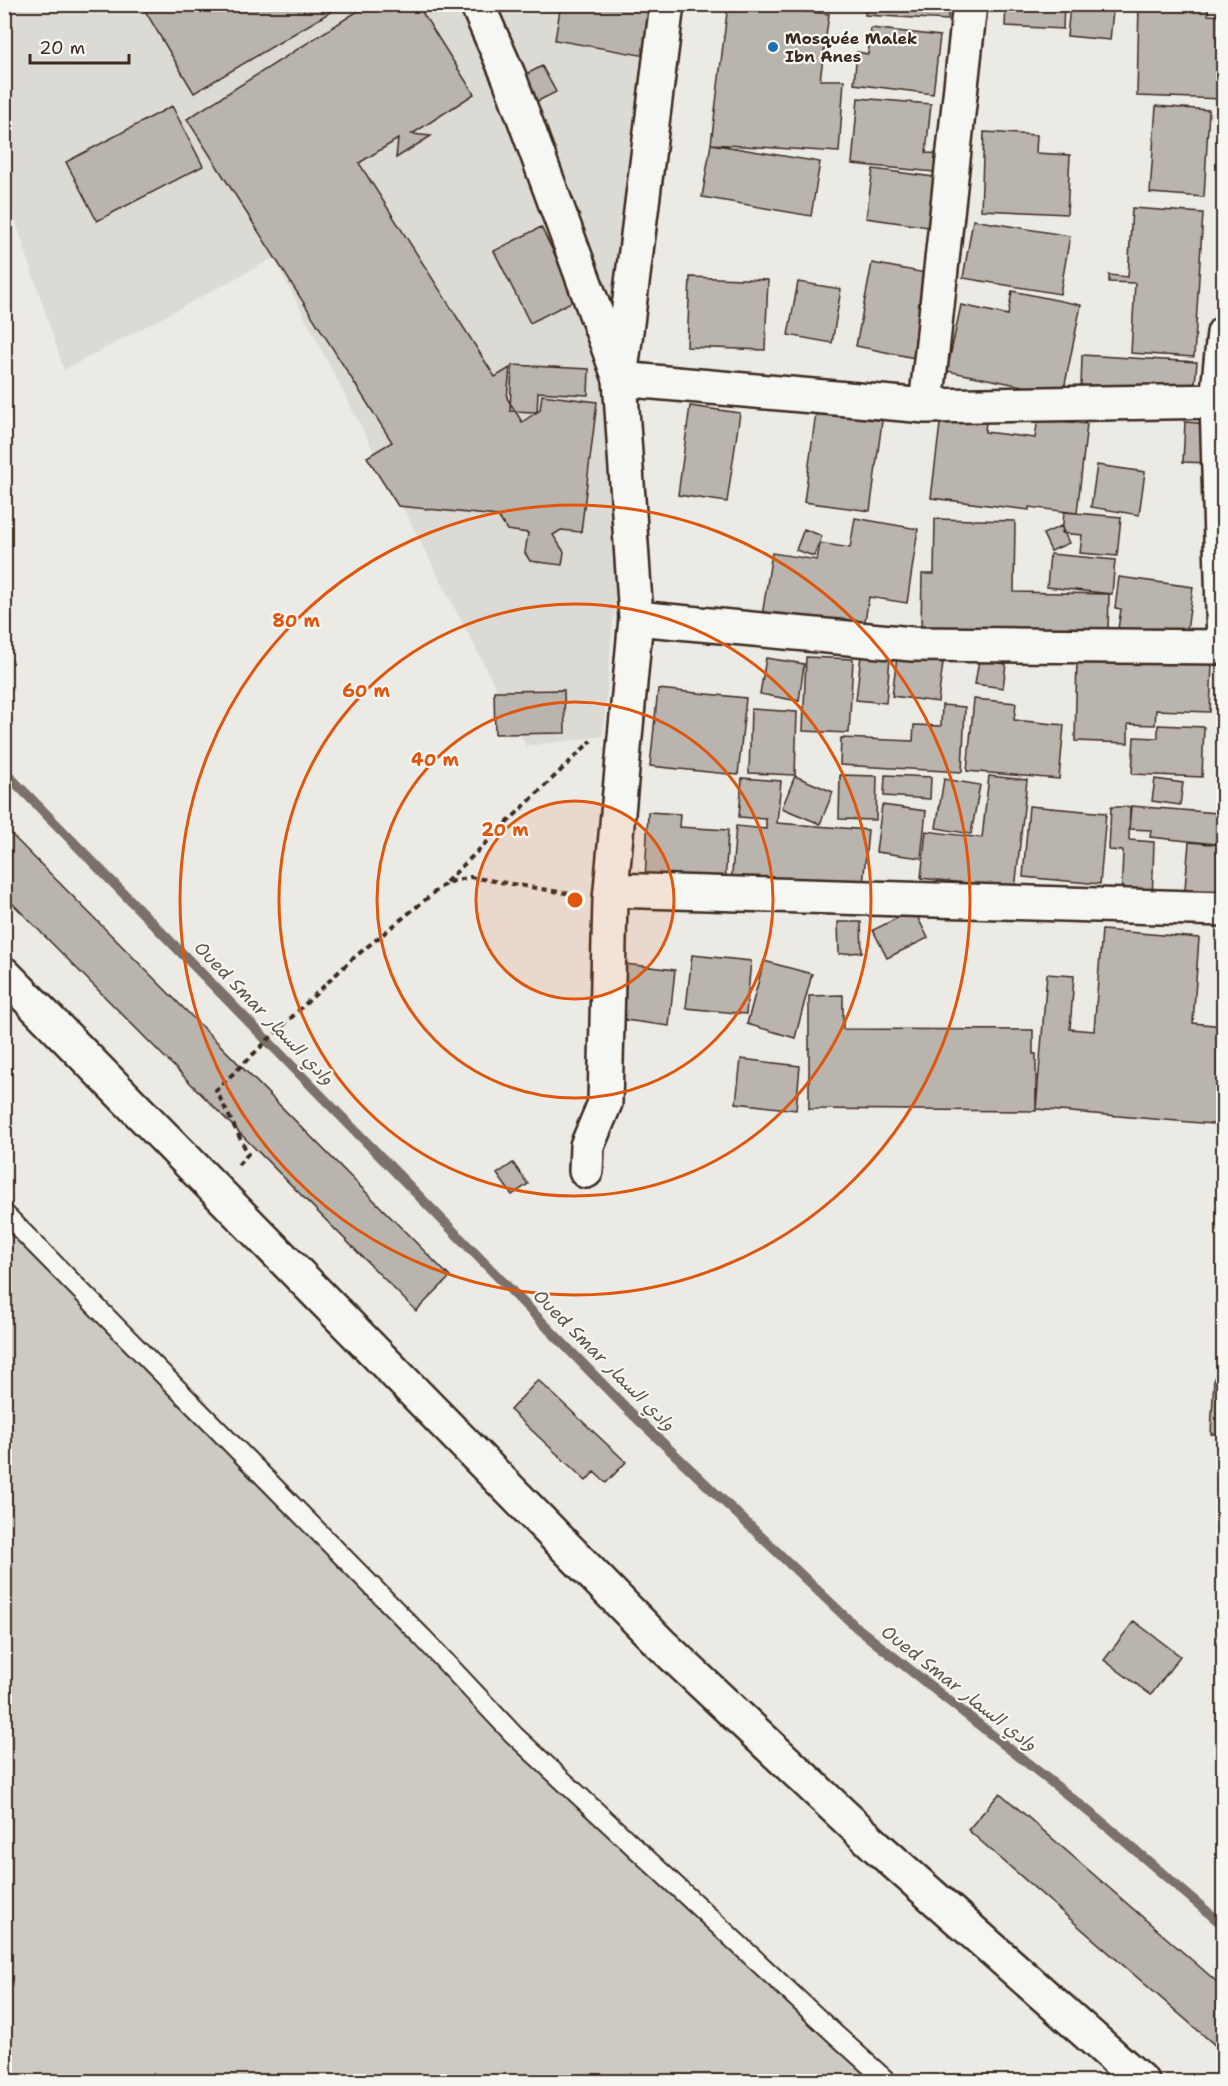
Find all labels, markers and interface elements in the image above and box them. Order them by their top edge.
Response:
scale bar [30,27,129,65]
place label: Mosquée Malek Ibn Anes [785,28,918,67]
text: 20 m [39,36,85,60]
marker: Mosquée Malek Ibn Anes [766,40,780,54]
text: 80 m [272,609,320,633]
text: 60 m [342,679,390,703]
text: 40 m [411,748,459,772]
text: 20 m [481,818,529,842]
centre of rings [565,890,585,910]
water label: Oued Smar وادي السمار [188,936,340,1091]
water label: Oued Smar وادي السمار [527,1284,681,1437]
water label: Oued Smar وادي السمار [876,1620,1042,1758]

